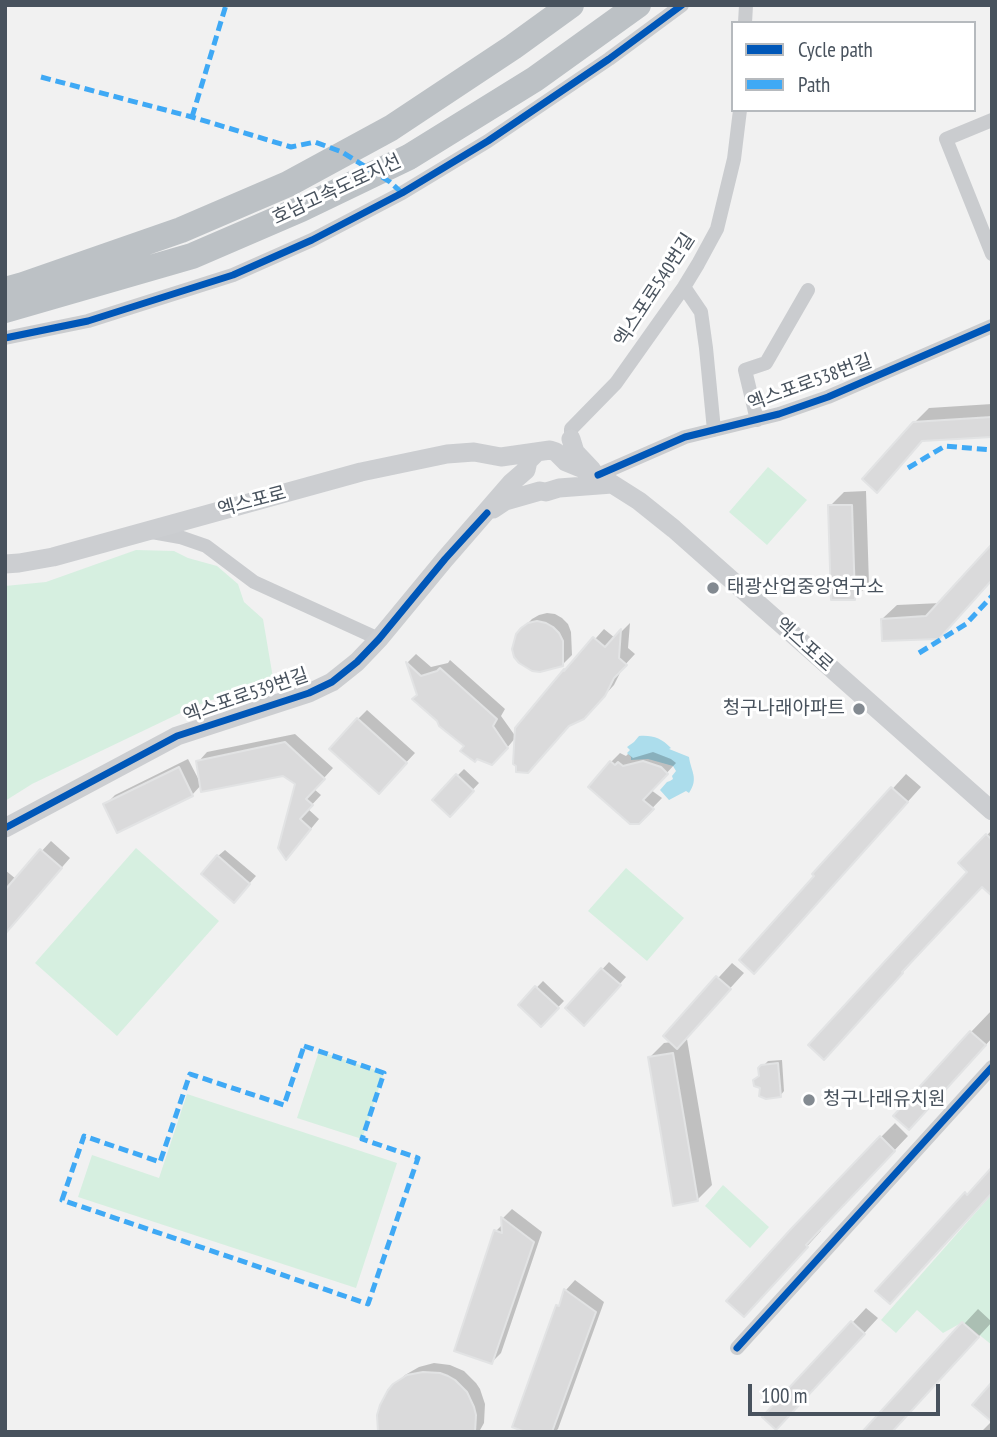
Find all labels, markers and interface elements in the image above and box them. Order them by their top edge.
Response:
legend [731,21,976,112]
text: Cycle path [798,36,873,63]
text: Path [798,71,830,98]
street label: 호남고속도로지선 [269,150,405,230]
street label: 엑스포로540번길 [610,229,700,351]
street label: 엑스포로538번길 [745,350,875,416]
street label: 엑스포로 [215,482,289,522]
place label: 태광산업중앙연구소 [727,577,884,599]
marker: 태광산업중앙연구소 [705,580,721,596]
street label: 엑스포로 [770,613,838,677]
street label: 엑스포로539번길 [181,664,311,728]
place label: 청구나래아파트 [723,698,845,720]
marker: 청구나래아파트 [851,701,867,717]
place label: 청구나래유치원 [823,1089,945,1111]
marker: 청구나래유치원 [801,1092,817,1108]
scale bar [752,1370,944,1414]
text: 100 m [761,1382,807,1409]

